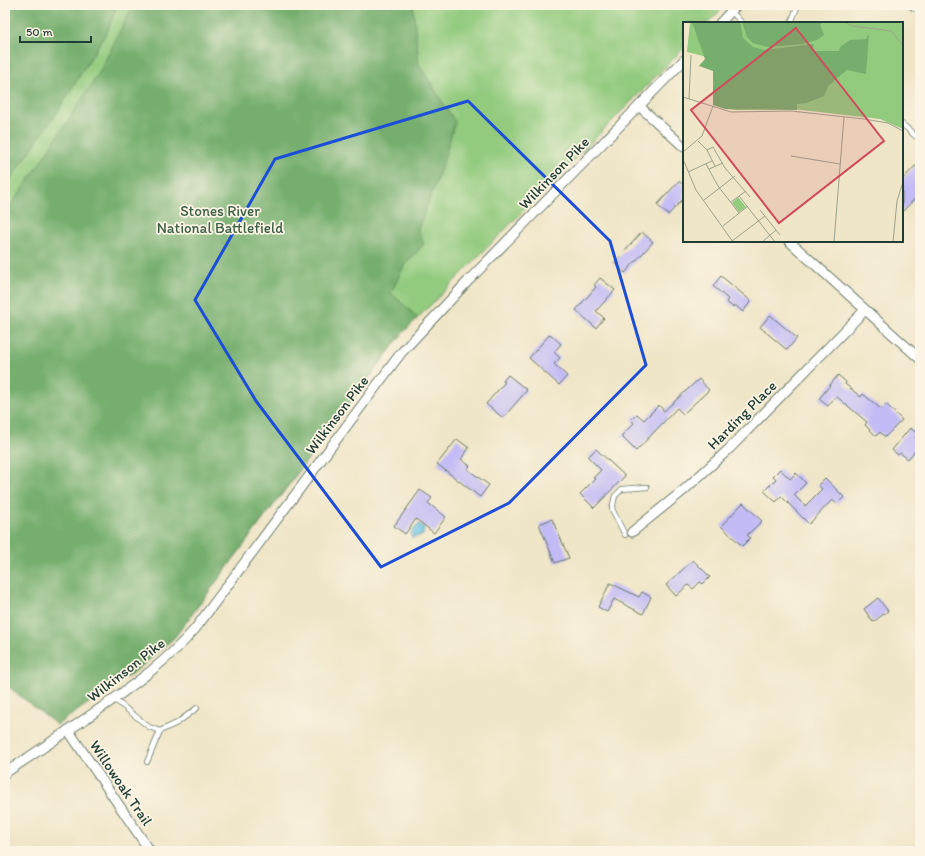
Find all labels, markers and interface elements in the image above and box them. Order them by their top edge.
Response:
scale bar [20,18,91,44]
inset map [683,22,903,242]
text: 50 m [26,25,52,39]
street label: Wilkinson Pike [515,133,593,213]
park label: Stones River National Battlefield [157,202,283,237]
street label: Wilkinson Pike [302,372,372,458]
street label: Harding Place [704,377,780,453]
street label: Wilkinson Pike [83,634,169,706]
street label: Willowoak Trail [86,737,157,830]

